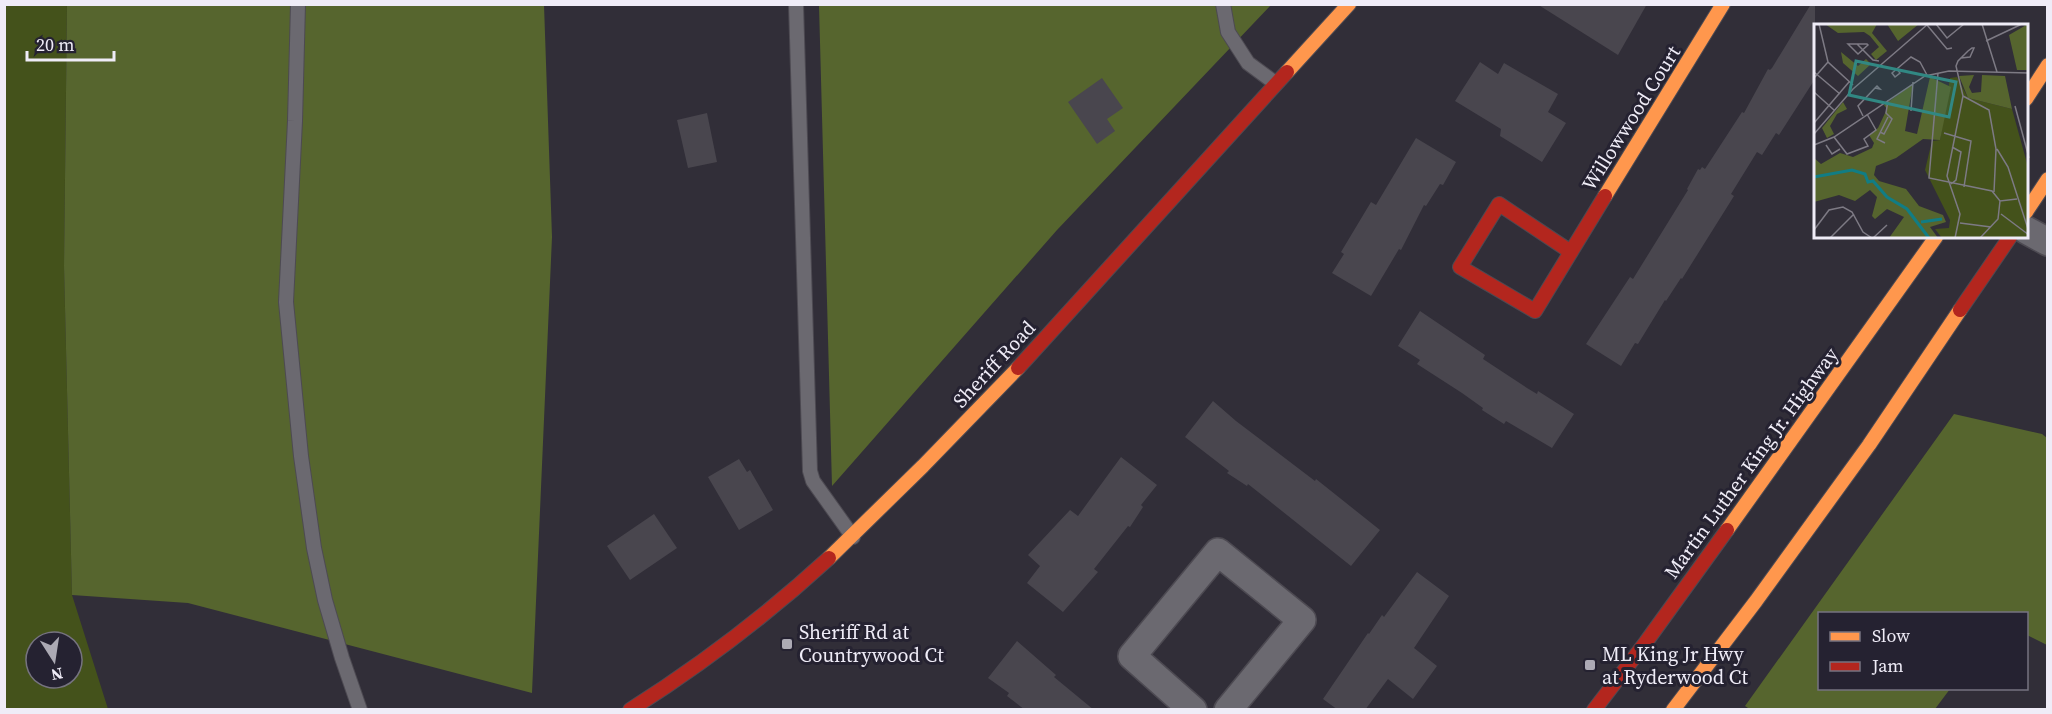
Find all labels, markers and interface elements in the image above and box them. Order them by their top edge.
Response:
scale bar [27,24,114,62]
inset map [1814,24,2028,238]
text: 20 m [36,32,74,57]
street label: Willowwood Court [1575,40,1687,196]
street label: Sheriff Road [946,314,1042,414]
street label: Martin Luther King Jr. Highway [1657,341,1845,584]
legend [1818,612,2028,690]
place label: Sheriff Rd at Countrywood Ct [799,618,944,669]
text: Slow [1872,623,1910,648]
north arrow [24,630,84,690]
marker: Sheriff Rd at Countrywood Ct [780,637,794,651]
place label: ML King Jr Hwy at Ryderwood Ct [1602,640,1748,691]
text: Jam [1871,653,1904,678]
marker: ML King Jr Hwy at Ryderwood Ct [1583,658,1597,672]
text: N [49,663,65,687]

